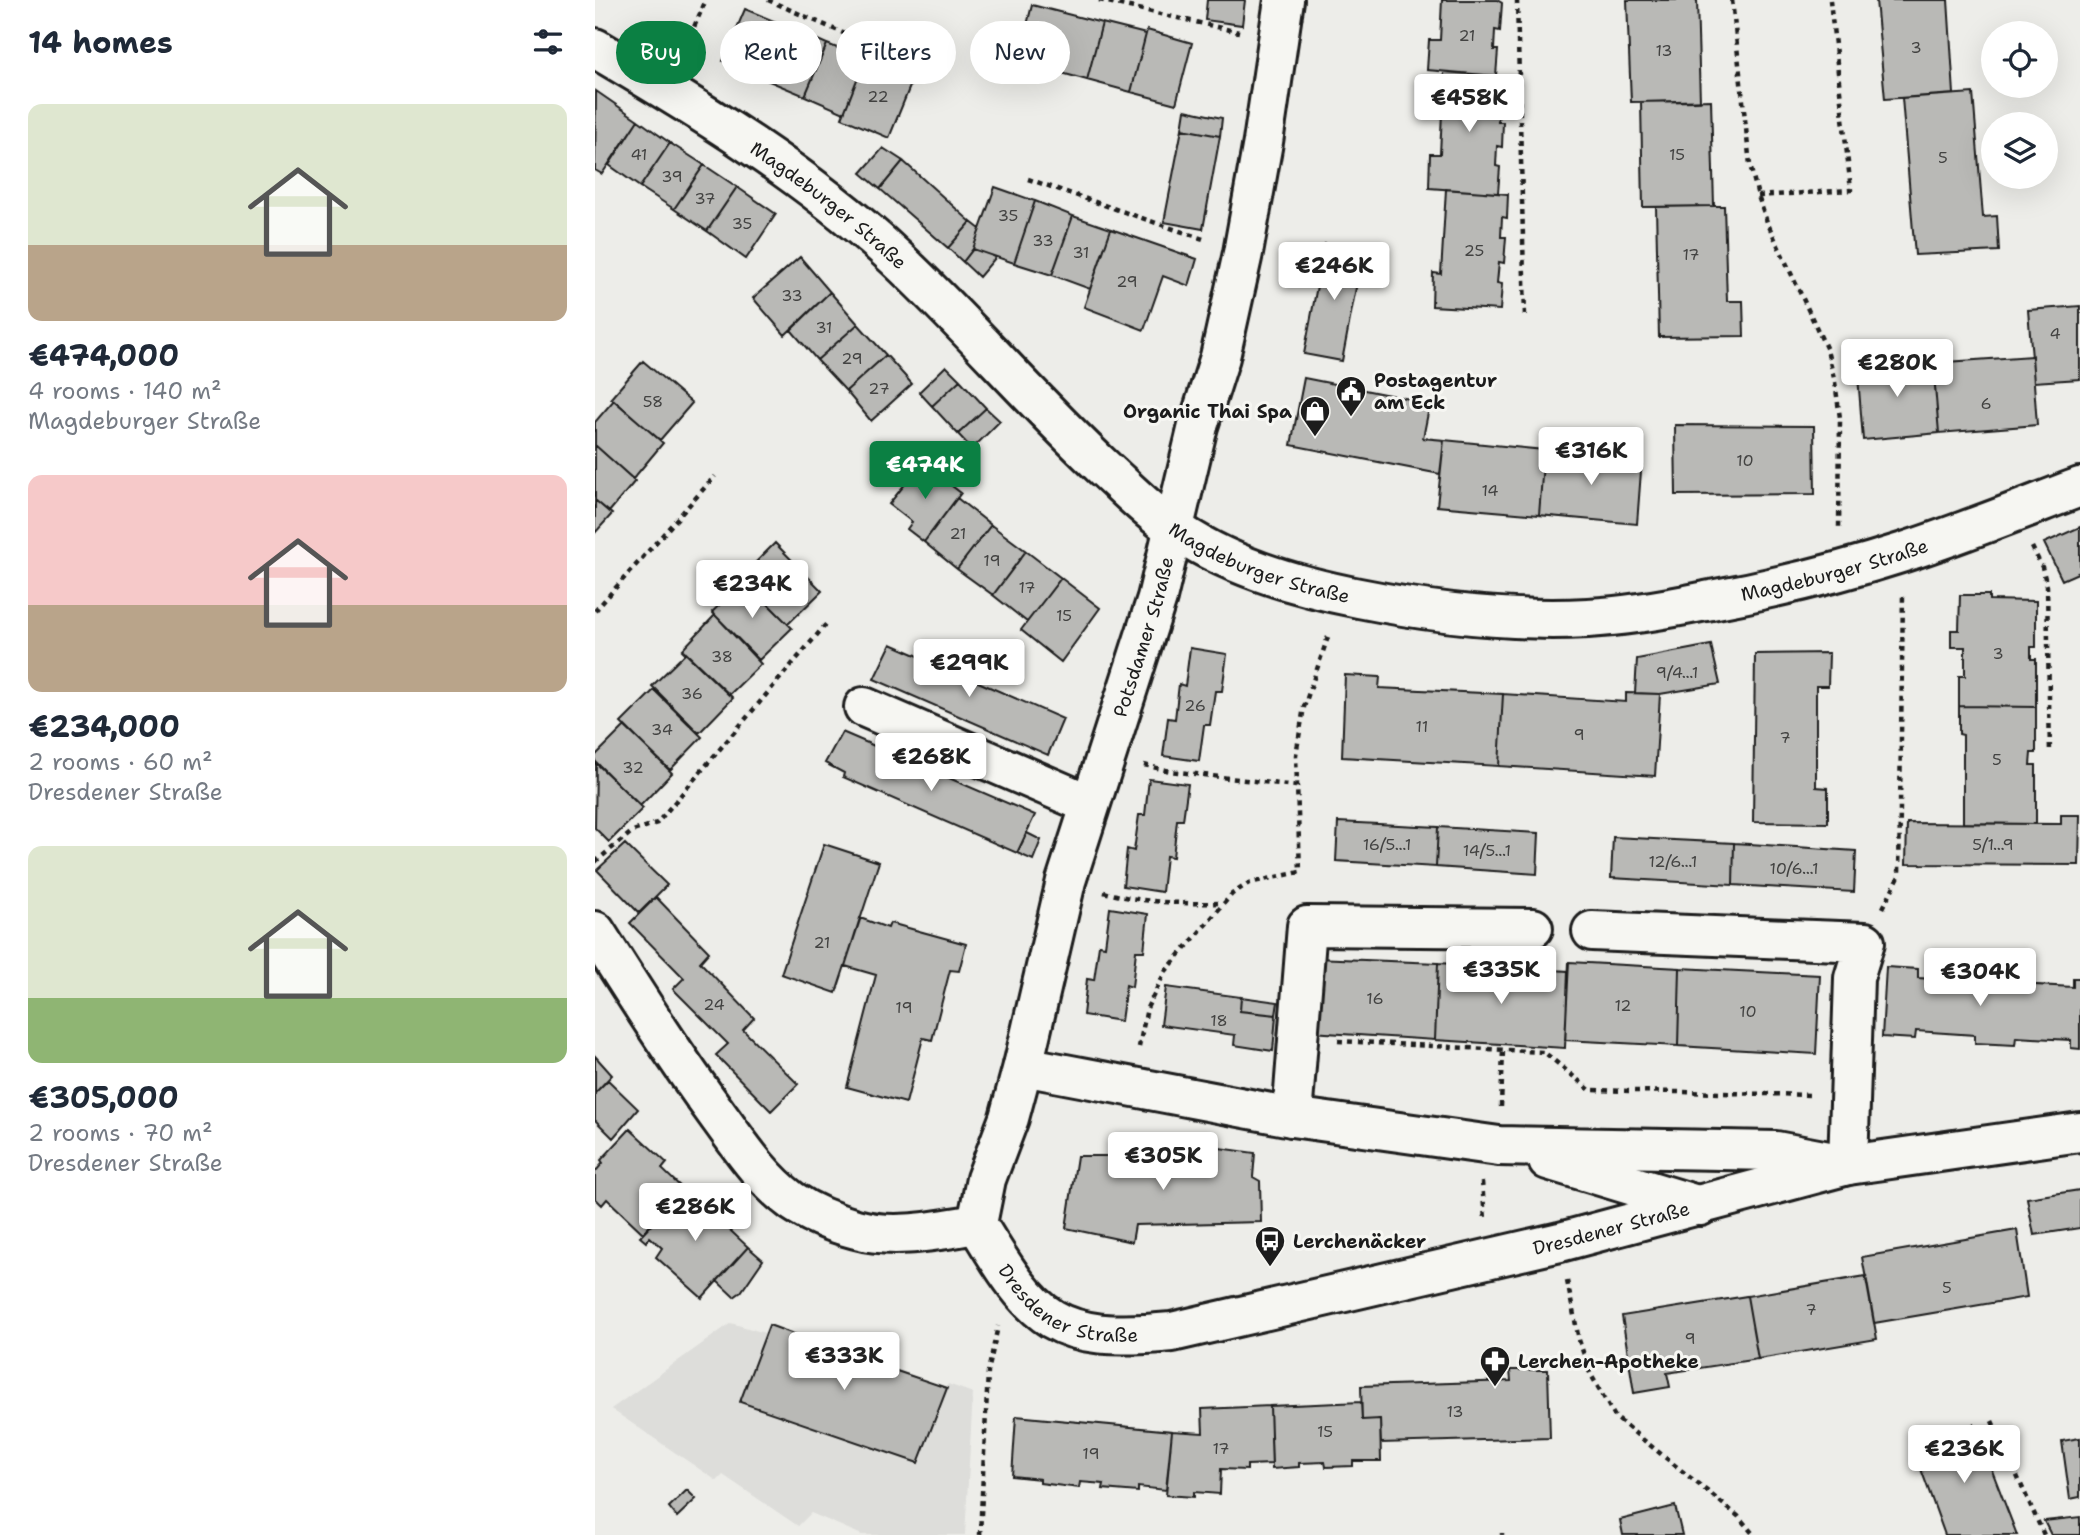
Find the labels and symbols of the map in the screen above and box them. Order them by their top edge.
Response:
house number: 21 [1458,25,1476,46]
house number: 3 [1910,37,1922,58]
house number: 13 [1655,40,1673,61]
pin: €458K [1420,74,1518,134]
house number: 22 [867,86,889,107]
street label: Magdeburger Straße [745,136,912,275]
house number: 41 [630,144,648,165]
house number: 15 [1669,144,1685,165]
house number: 5 [1938,147,1948,168]
house number: 39 [661,166,683,187]
house number: 37 [694,188,716,209]
house number: 35 [998,205,1018,226]
house number: 35 [732,213,752,234]
house number: 33 [1032,230,1054,251]
house number: 25 [1464,240,1484,261]
house number: 31 [1072,242,1090,263]
pin: €246K [1285,243,1383,302]
house number: 17 [1682,244,1700,265]
house number: 29 [1116,271,1138,292]
house number: 33 [781,285,803,306]
house number: 31 [815,317,833,338]
house number: 4 [2049,323,2061,344]
pin: €280K [1848,340,1946,399]
house number: 29 [841,348,863,369]
place label: Postagentur am Eck [1374,368,1497,415]
public building icon: Postagentur am Eck [1334,374,1368,418]
house number: 27 [868,378,890,399]
house number: 58 [643,391,663,412]
house number: 6 [1980,393,1992,414]
shop icon: Organic Thai Spa [1298,394,1332,438]
place label: Organic Thai Spa [1123,399,1292,424]
pin: €316K [1542,428,1640,487]
pin: €474K [876,442,974,501]
house number: 10 [1736,450,1754,471]
house number: 14 [1481,480,1499,501]
street label: Magdeburger Straße [1164,517,1352,609]
house number: 21 [949,523,967,544]
street label: Magdeburger Straße [1739,533,1931,607]
house number: 19 [983,550,1001,571]
street label: Potsdamer Straße [1107,554,1179,720]
pin: €234K [703,560,801,620]
house number: 17 [1018,577,1036,598]
house number: 15 [1056,605,1072,626]
pin: €299K [920,640,1018,699]
house number: 3 [1992,643,2004,664]
house number: 38 [711,646,733,667]
house number: 9/4...1 [1656,662,1698,683]
house number: 36 [681,683,703,704]
house number: 26 [1184,695,1206,716]
house number: 11 [1416,716,1428,737]
house number: 34 [651,719,673,740]
house number: 9 [1573,724,1585,745]
house number: 7 [1779,727,1791,748]
pin: €268K [882,734,980,793]
house number: 5 [1992,749,2002,770]
house number: 32 [622,757,644,778]
house number: 16/5...1 [1363,834,1411,855]
house number: 5/1...9 [1972,834,2014,855]
house number: 14/5...1 [1463,840,1511,861]
house number: 12/6...1 [1649,851,1697,872]
house number: 10/6...1 [1769,858,1819,879]
house number: 21 [813,932,831,953]
pin: €335K [1452,946,1550,1006]
pin: €304K [1931,948,2029,1008]
house number: 16 [1366,988,1384,1009]
house number: 24 [703,994,725,1015]
house number: 12 [1614,995,1632,1016]
house number: 19 [895,997,913,1018]
house number: 10 [1739,1001,1757,1022]
house number: 18 [1210,1010,1228,1031]
pin: €305K [1114,1132,1212,1192]
pin: €286K [646,1184,744,1243]
street label: Dresdener Straße [1531,1196,1692,1261]
bus stop icon: Lerchenäcker [1253,1224,1287,1268]
place label: Lerchenäcker [1293,1229,1426,1254]
street label: Dresdener Straße [992,1259,1138,1348]
house number: 5 [1942,1277,1952,1298]
house number: 7 [1805,1299,1817,1320]
house number: 9 [1684,1328,1696,1349]
pin: €333K [795,1332,893,1392]
pharmacy icon: Lerchen-Apotheke [1478,1344,1512,1388]
place label: Lerchen-Apotheke [1518,1349,1699,1374]
house number: 13 [1446,1401,1464,1422]
house number: 15 [1317,1421,1333,1442]
pin: €236K [1915,1426,2013,1485]
house number: 17 [1212,1438,1230,1459]
house number: 19 [1082,1443,1100,1464]

